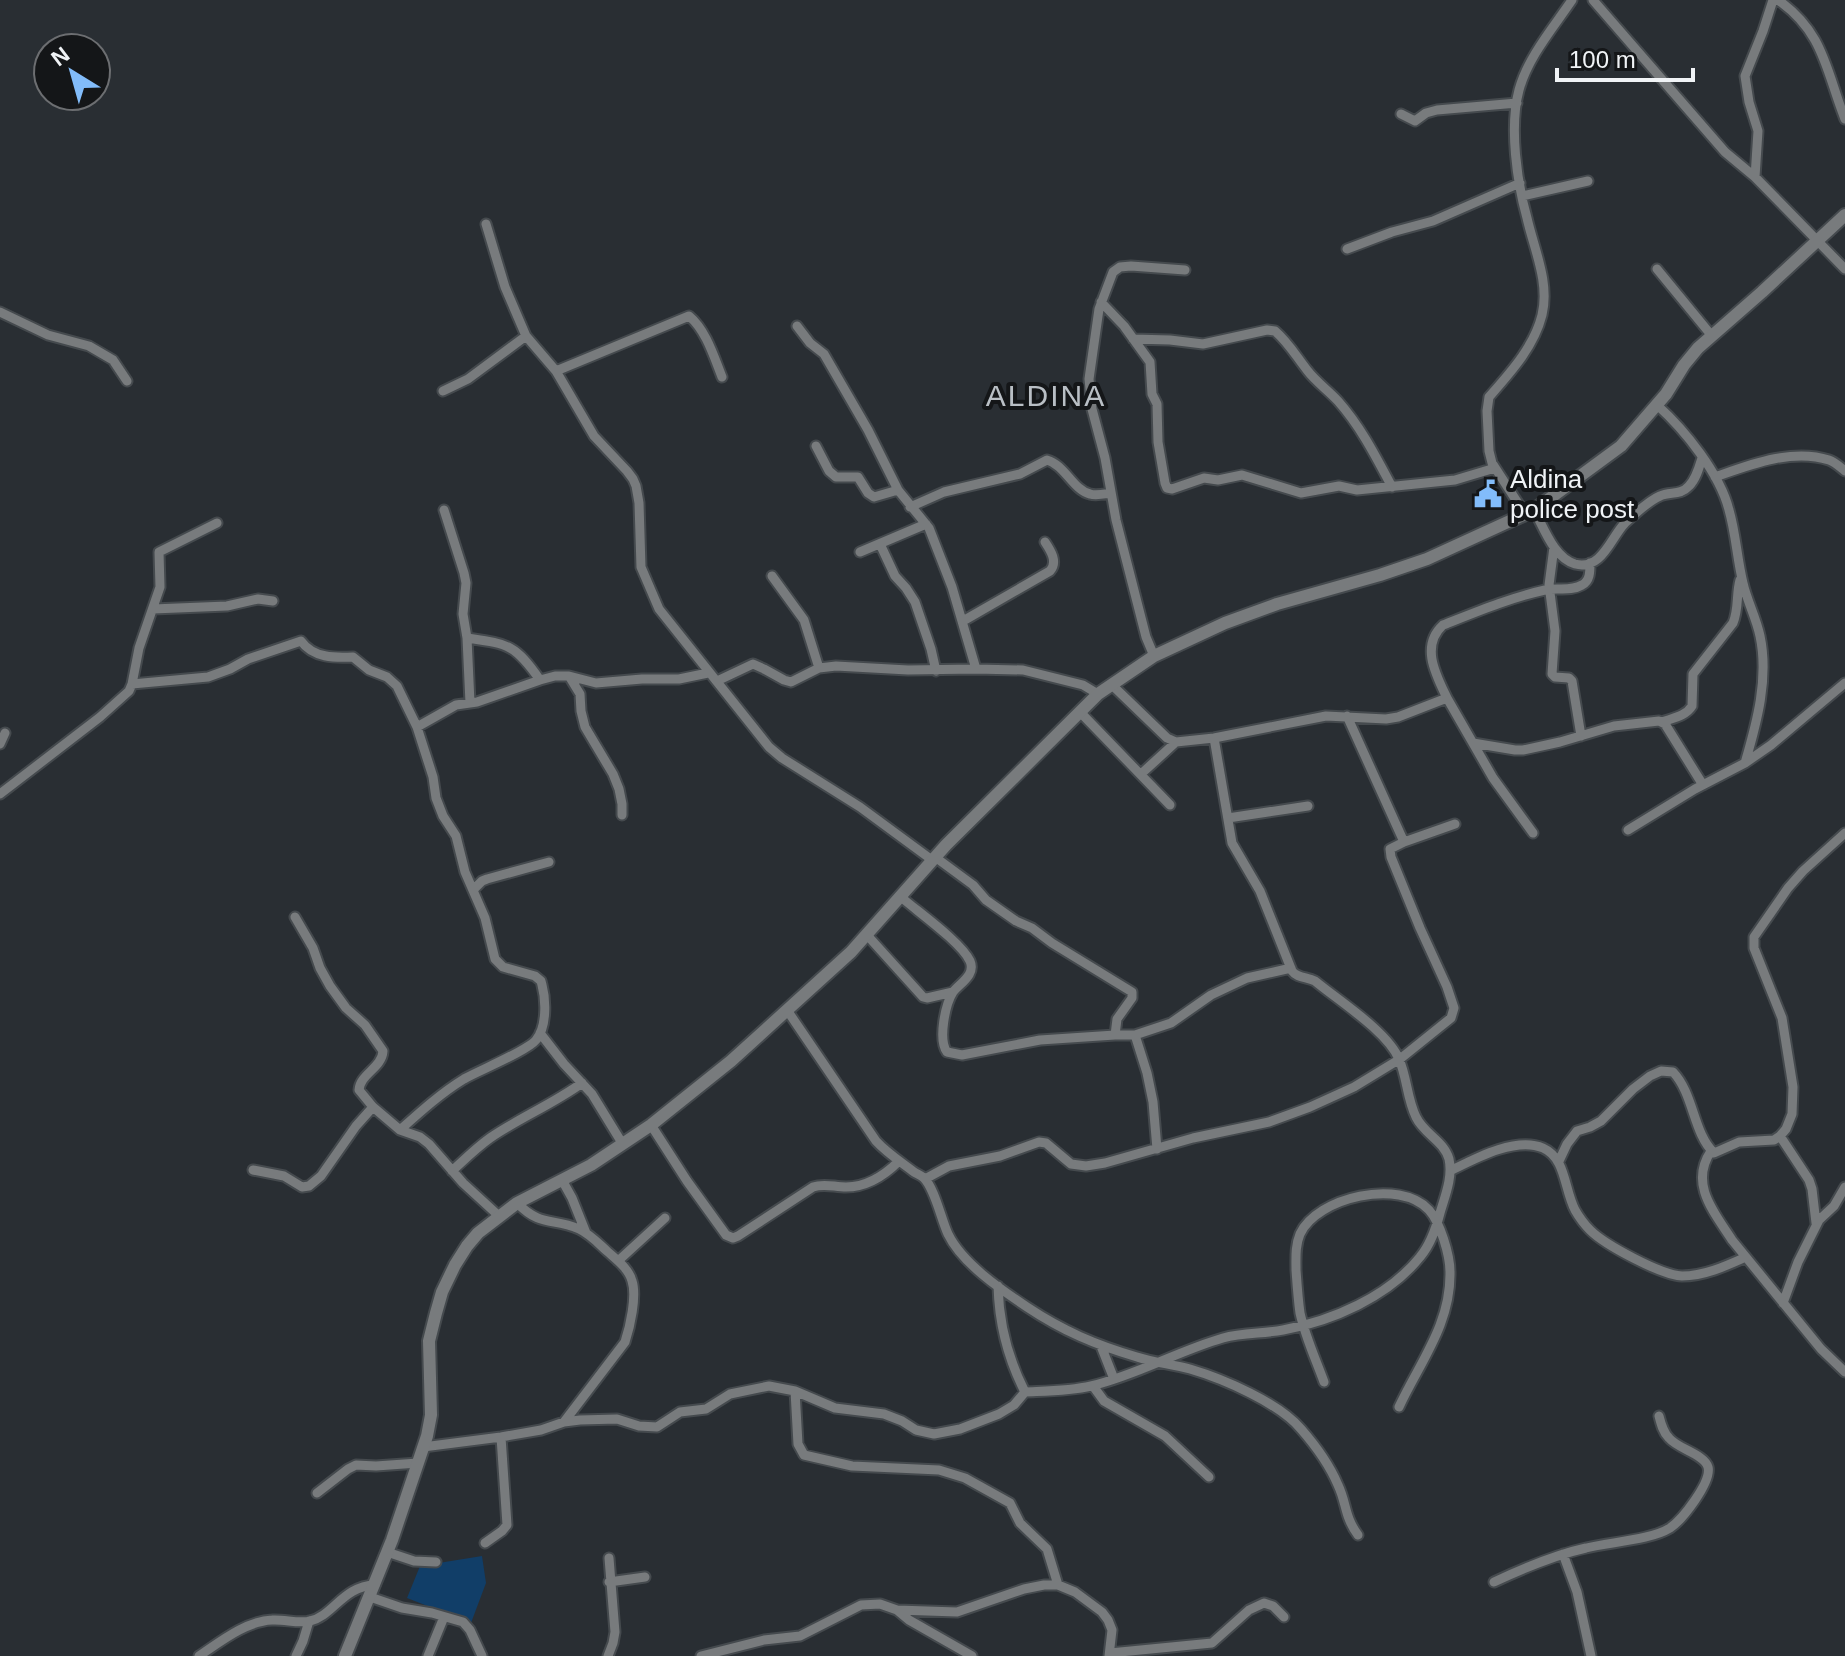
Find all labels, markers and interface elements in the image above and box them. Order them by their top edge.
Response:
north arrow [32,32,112,112]
scale bar [1557,32,1693,82]
text: N [46,42,74,71]
text: 100 m [1569,46,1636,73]
district label: ALDINA [986,379,1106,412]
place label: Aldina police post [1510,464,1635,524]
public building icon: Aldina police post [1473,479,1503,509]

